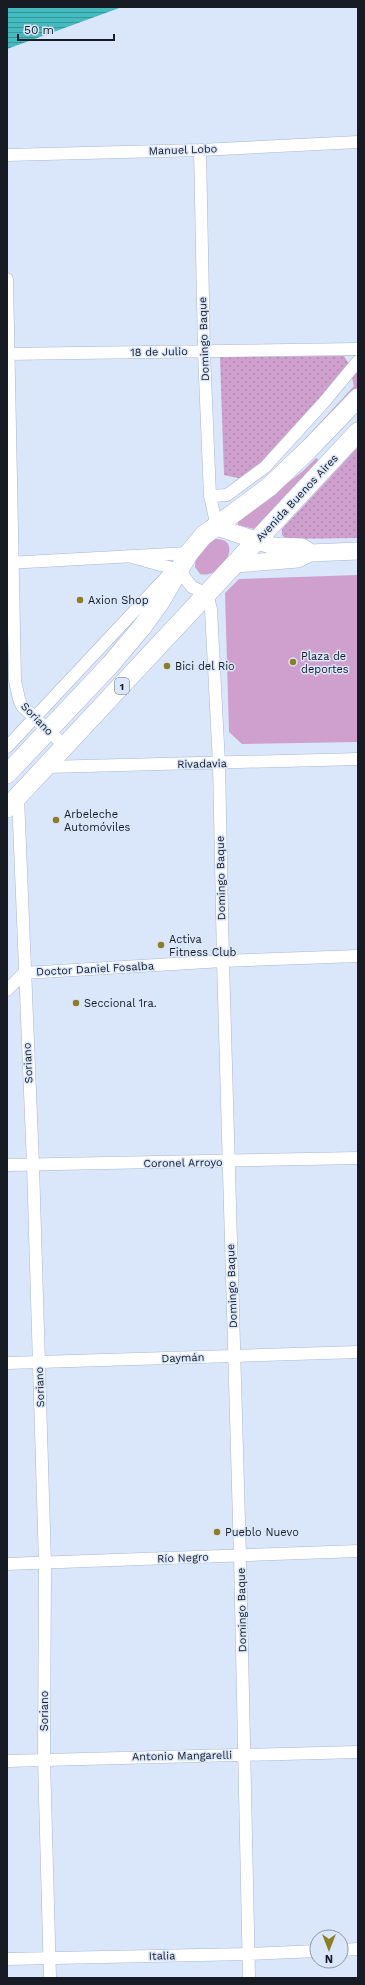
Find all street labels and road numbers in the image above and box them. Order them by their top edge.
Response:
street label: Manuel Lobo [148,142,218,158]
street label: Domingo Baque [196,297,212,381]
street label: 18 de Julio [130,345,188,359]
street label: Avenida Buenos Aires [253,451,341,544]
road number: 1 [115,678,129,694]
street label: Soriano [18,700,56,738]
street label: Rivadavia [177,757,227,771]
street label: Domingo Baque [214,836,228,920]
street label: Doctor Daniel Fosalba [36,959,154,979]
street label: Soriano [20,1042,36,1084]
street label: Coronel Arroyo [143,1156,223,1170]
street label: Domingo Baque [224,1244,240,1328]
street label: Daymán [161,1351,205,1365]
street label: Soriano [33,1366,47,1408]
street label: Río Negro [157,1551,209,1565]
street label: Domingo Baque [235,1568,249,1652]
street label: Soriano [38,1691,51,1731]
street label: Antonio Mangarelli [132,1749,232,1763]
street label: Italia [149,1949,175,1963]

